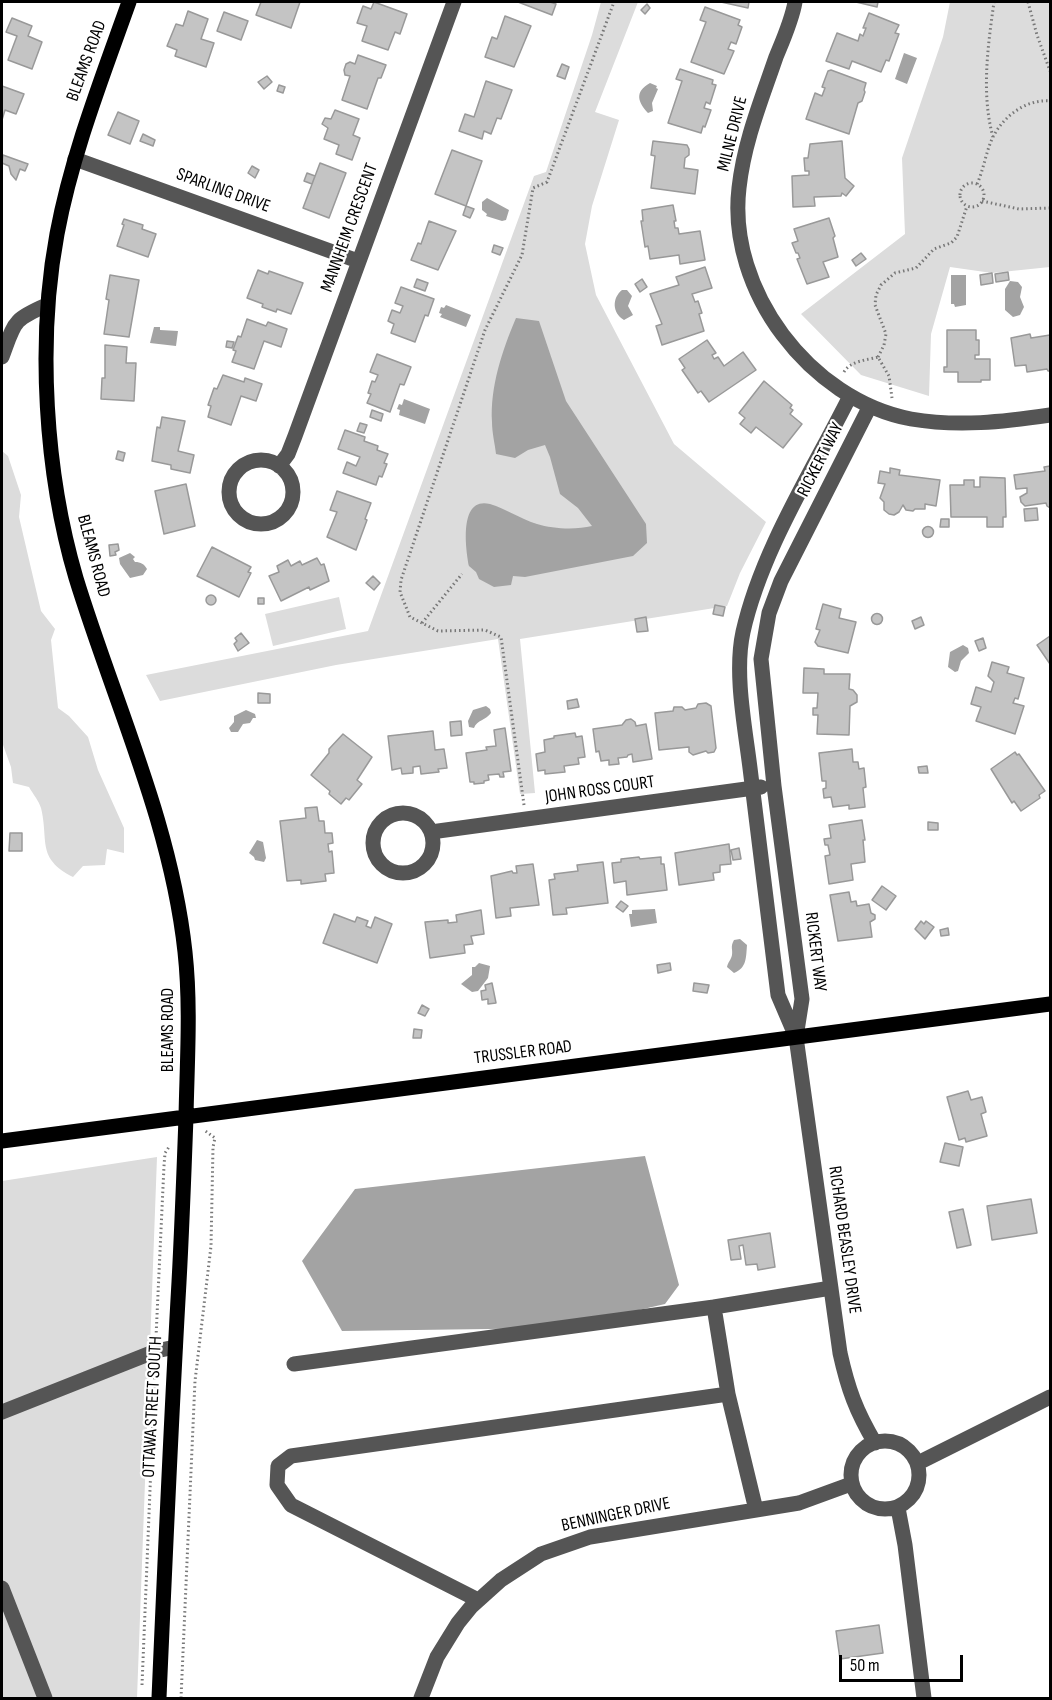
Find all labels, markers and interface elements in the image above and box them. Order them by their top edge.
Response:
street label: BLEAMS ROAD [62,18,112,104]
street label: MILNE DRIVE [713,94,753,174]
street label: MANNHEIM CRESCENT [317,161,383,295]
street label: SPARLING DRIVE [173,164,273,218]
street label: RICKERT WAY [793,419,849,501]
street label: BLEAMS ROAD [72,512,114,600]
street label: JOHN ROSS COURT [544,772,656,808]
street label: RICKERT WAY [799,911,831,993]
street label: BLEAMS ROAD [157,988,179,1072]
street label: TRUSSLER ROAD [473,1036,573,1070]
street label: RICHARD BEASLEY DRIVE [823,1165,865,1315]
street label: OTTAWA STREET SOUTH [139,1336,167,1478]
street label: BENNINGER DRIVE [560,1493,672,1537]
scale bar [842,1643,966,1681]
text: 50 m [850,1655,880,1676]

